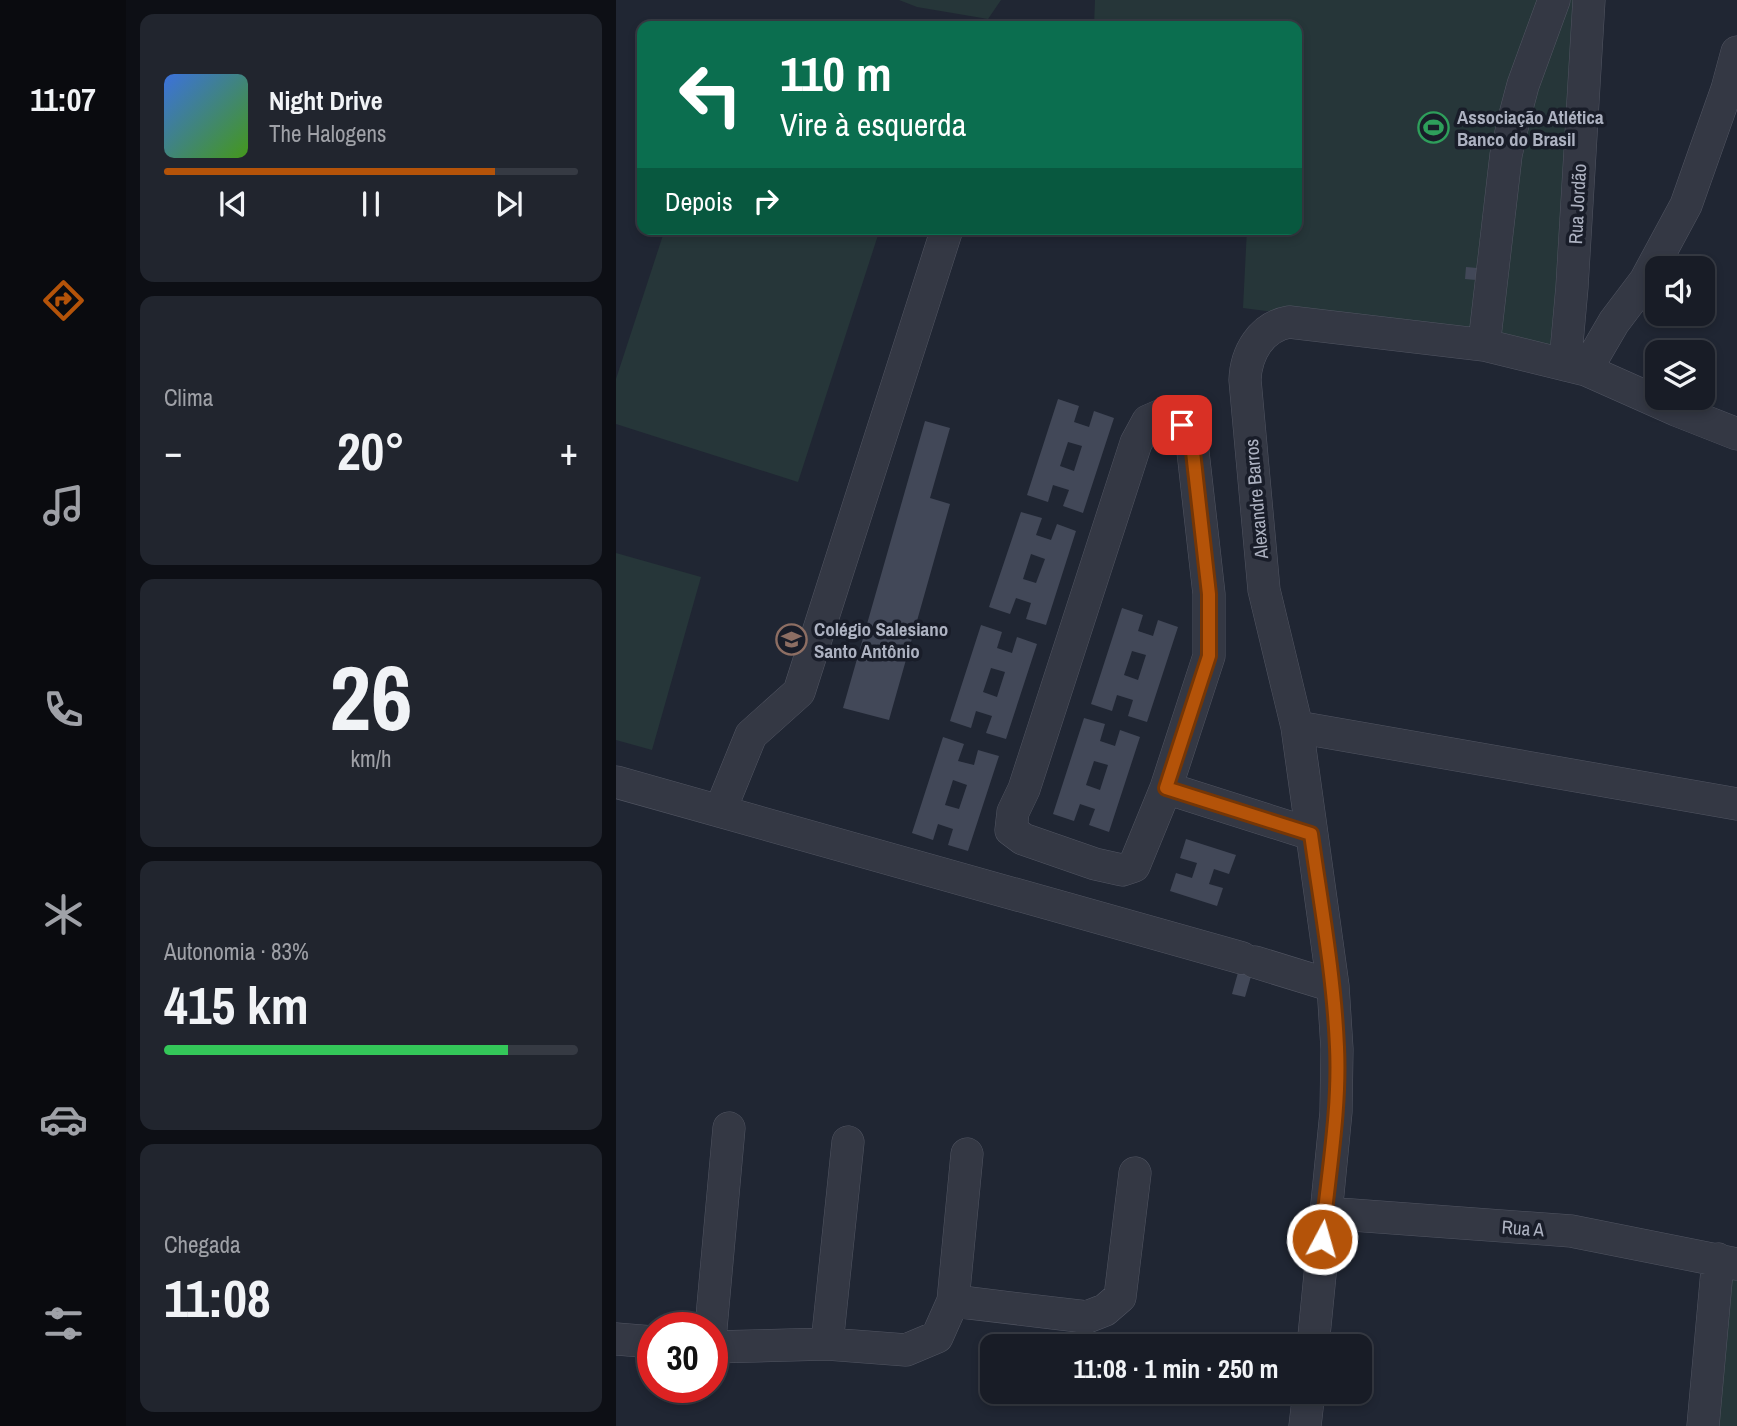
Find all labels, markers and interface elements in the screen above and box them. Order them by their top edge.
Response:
text: 110 m [780,40,892,106]
icon: left [665,49,756,140]
text: 11:07 [30,78,96,121]
text: Night Drive [269,83,383,118]
text: Vire à esquerda [780,103,966,146]
place label: Associação Atlética Banco do Brasil [1457,104,1604,152]
sports icon: Associação Atlética Banco do Brasil [1417,111,1451,145]
text: The Halogens [269,118,386,149]
street label: Rua Jordão [1562,163,1592,245]
icon: right [747,182,785,220]
text: Depois [665,184,733,219]
icon: previous [214,185,252,223]
icon: pause [352,185,390,223]
icon: next [490,185,528,223]
map controls [1645,256,1715,410]
button: sound [1645,256,1715,326]
icon: directions [39,276,88,325]
button: layers [1645,340,1715,410]
text: Clima [164,382,213,413]
pin [1152,395,1212,455]
icon: arrive [1163,406,1201,444]
text: 20° [337,416,405,486]
text: − [164,426,182,477]
text: + [560,426,578,477]
street label: Alexandre Barros [1238,438,1274,561]
icon: music [39,481,88,530]
place label: Colégio Salesiano Santo Antônio [814,616,948,664]
school or university icon: Colégio Salesiano Santo Antônio [774,623,808,657]
text: 26 [330,636,413,758]
icon: phone [39,685,88,734]
text: km/h [351,743,391,774]
icon: climate [39,890,88,939]
text: Autonomia · 83% [164,936,309,967]
text: 415 km [164,970,309,1040]
icon: car [39,1095,88,1144]
position arrow [1285,1202,1359,1276]
street label: Rua A [1501,1214,1546,1242]
text: Chegada [164,1229,241,1260]
text: 11:08 [164,1263,271,1333]
icon: filters [39,1299,88,1348]
speed limit sign: 30 [637,1312,728,1403]
text: 11:08 · 1 min · 250 m [1073,1351,1279,1386]

